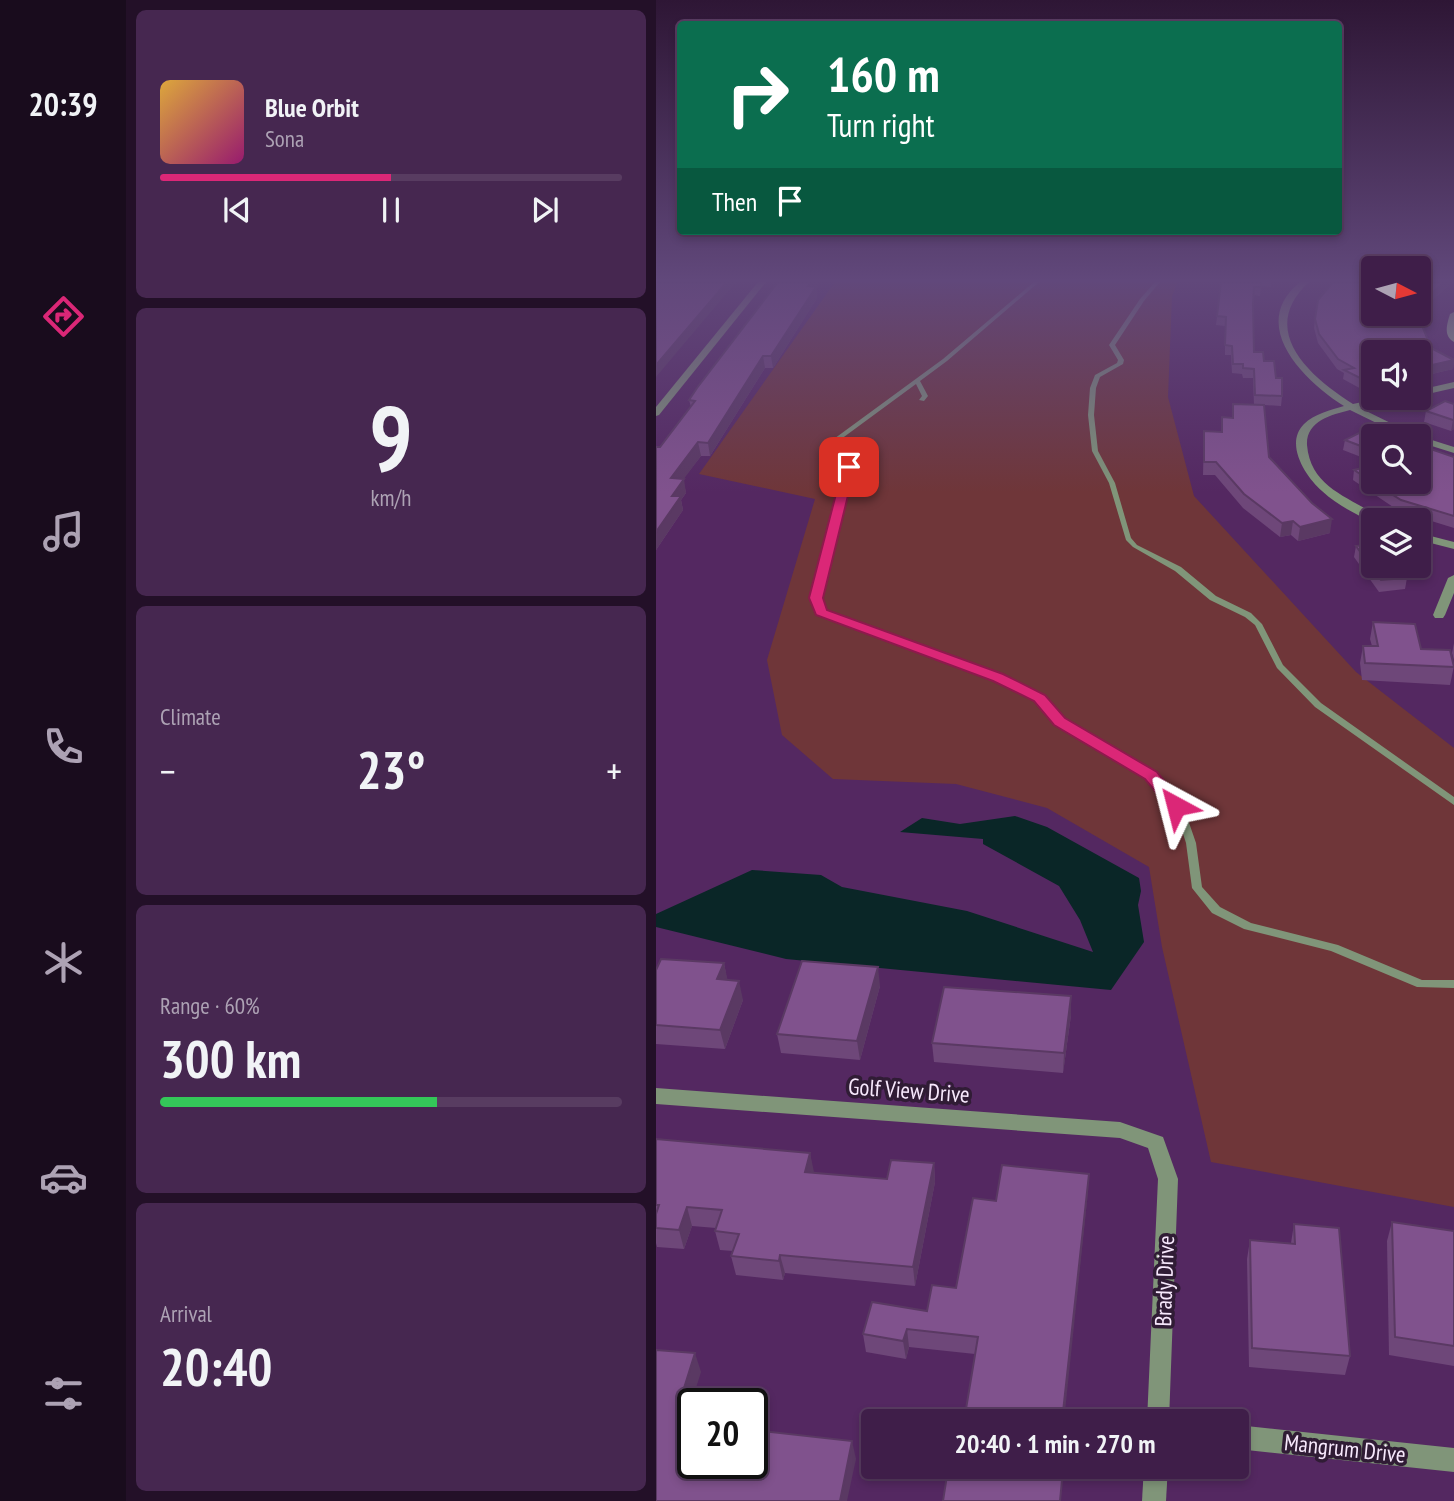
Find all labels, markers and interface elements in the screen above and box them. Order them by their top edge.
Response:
text: 160 m [827,42,940,106]
icon: right [712,49,803,140]
text: 20:39 [28,83,98,125]
text: Blue Orbit [265,91,359,124]
text: Turn right [827,104,935,146]
text: Sona [265,124,304,153]
icon: arrive [771,182,809,220]
text: Then [712,185,757,218]
icon: previous [218,191,256,229]
icon: pause [372,191,410,229]
icon: next [526,191,564,229]
north arrow [1361,256,1431,326]
map controls [1361,256,1431,578]
icon: directions [39,292,88,341]
button: sound [1361,340,1431,410]
text: 9 [369,378,413,496]
button: search [1361,424,1431,494]
pin [819,437,879,497]
icon: arrive [830,448,868,486]
text: km/h [371,483,411,512]
icon: music [39,507,88,556]
button: layers [1361,508,1431,578]
text: Climate [160,702,221,731]
icon: phone [39,722,88,771]
text: 23° [357,736,425,803]
text: − [160,746,176,795]
text: + [606,746,622,795]
position arrow [1139,769,1213,843]
icon: climate [39,938,88,987]
text: Range · 60% [160,991,260,1020]
text: 300 km [160,1025,301,1092]
street label: Golf View Drive [847,1071,971,1109]
icon: car [39,1153,88,1202]
street label: Brady Drive [1148,1235,1180,1327]
text: Arrival [160,1299,212,1328]
text: 20:40 [160,1333,272,1400]
icon: filters [39,1369,88,1418]
speed limit sign: 20 [677,1388,768,1479]
text: 20:40 · 1 min · 270 m [955,1427,1155,1460]
street label: Mangrum Drive [1283,1427,1407,1469]

